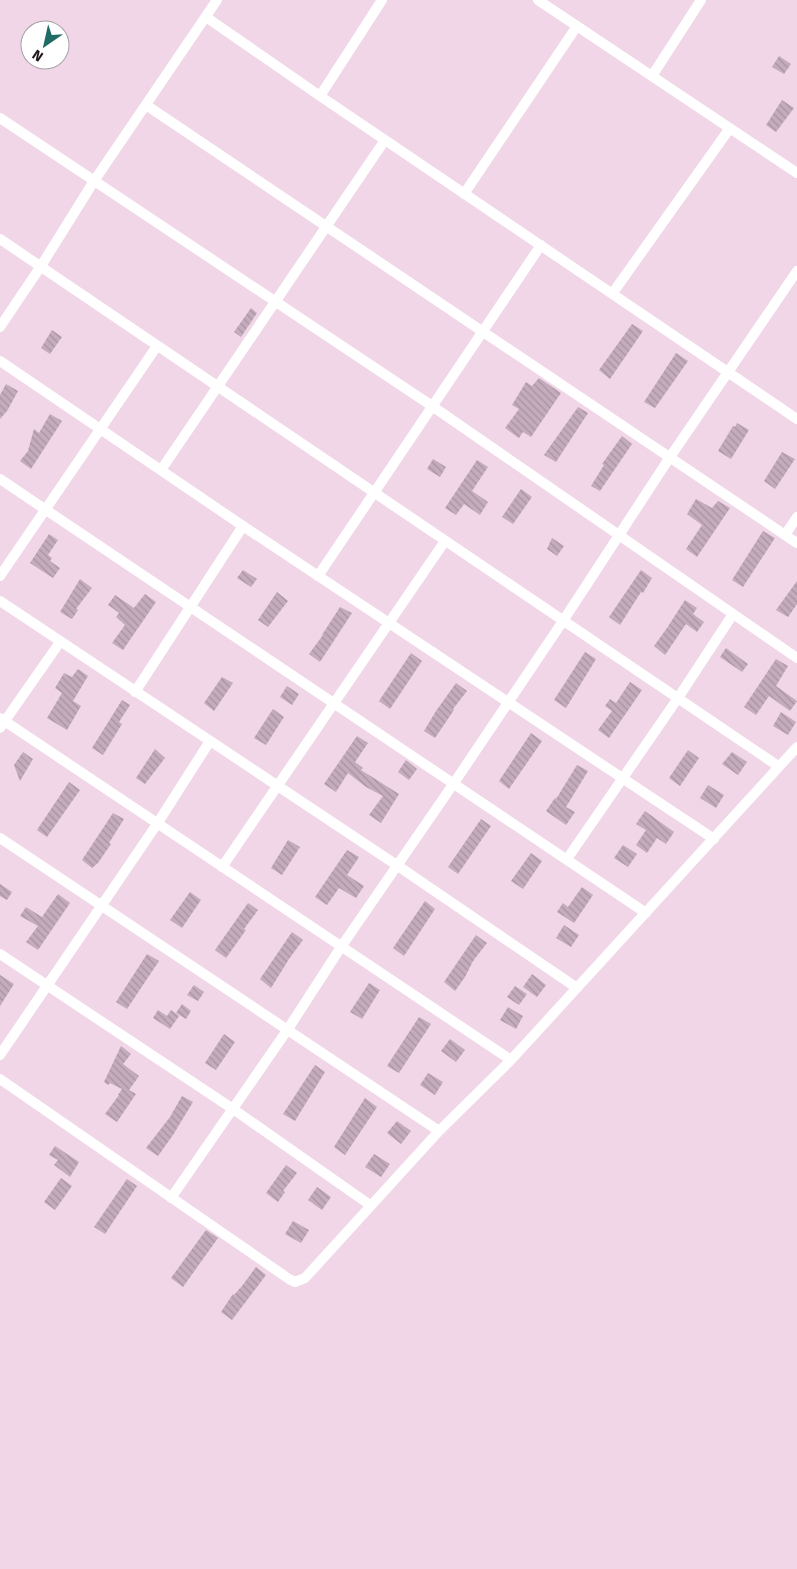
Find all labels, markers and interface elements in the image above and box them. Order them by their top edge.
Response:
north arrow [20,20,70,70]
text: N [29,46,47,65]

